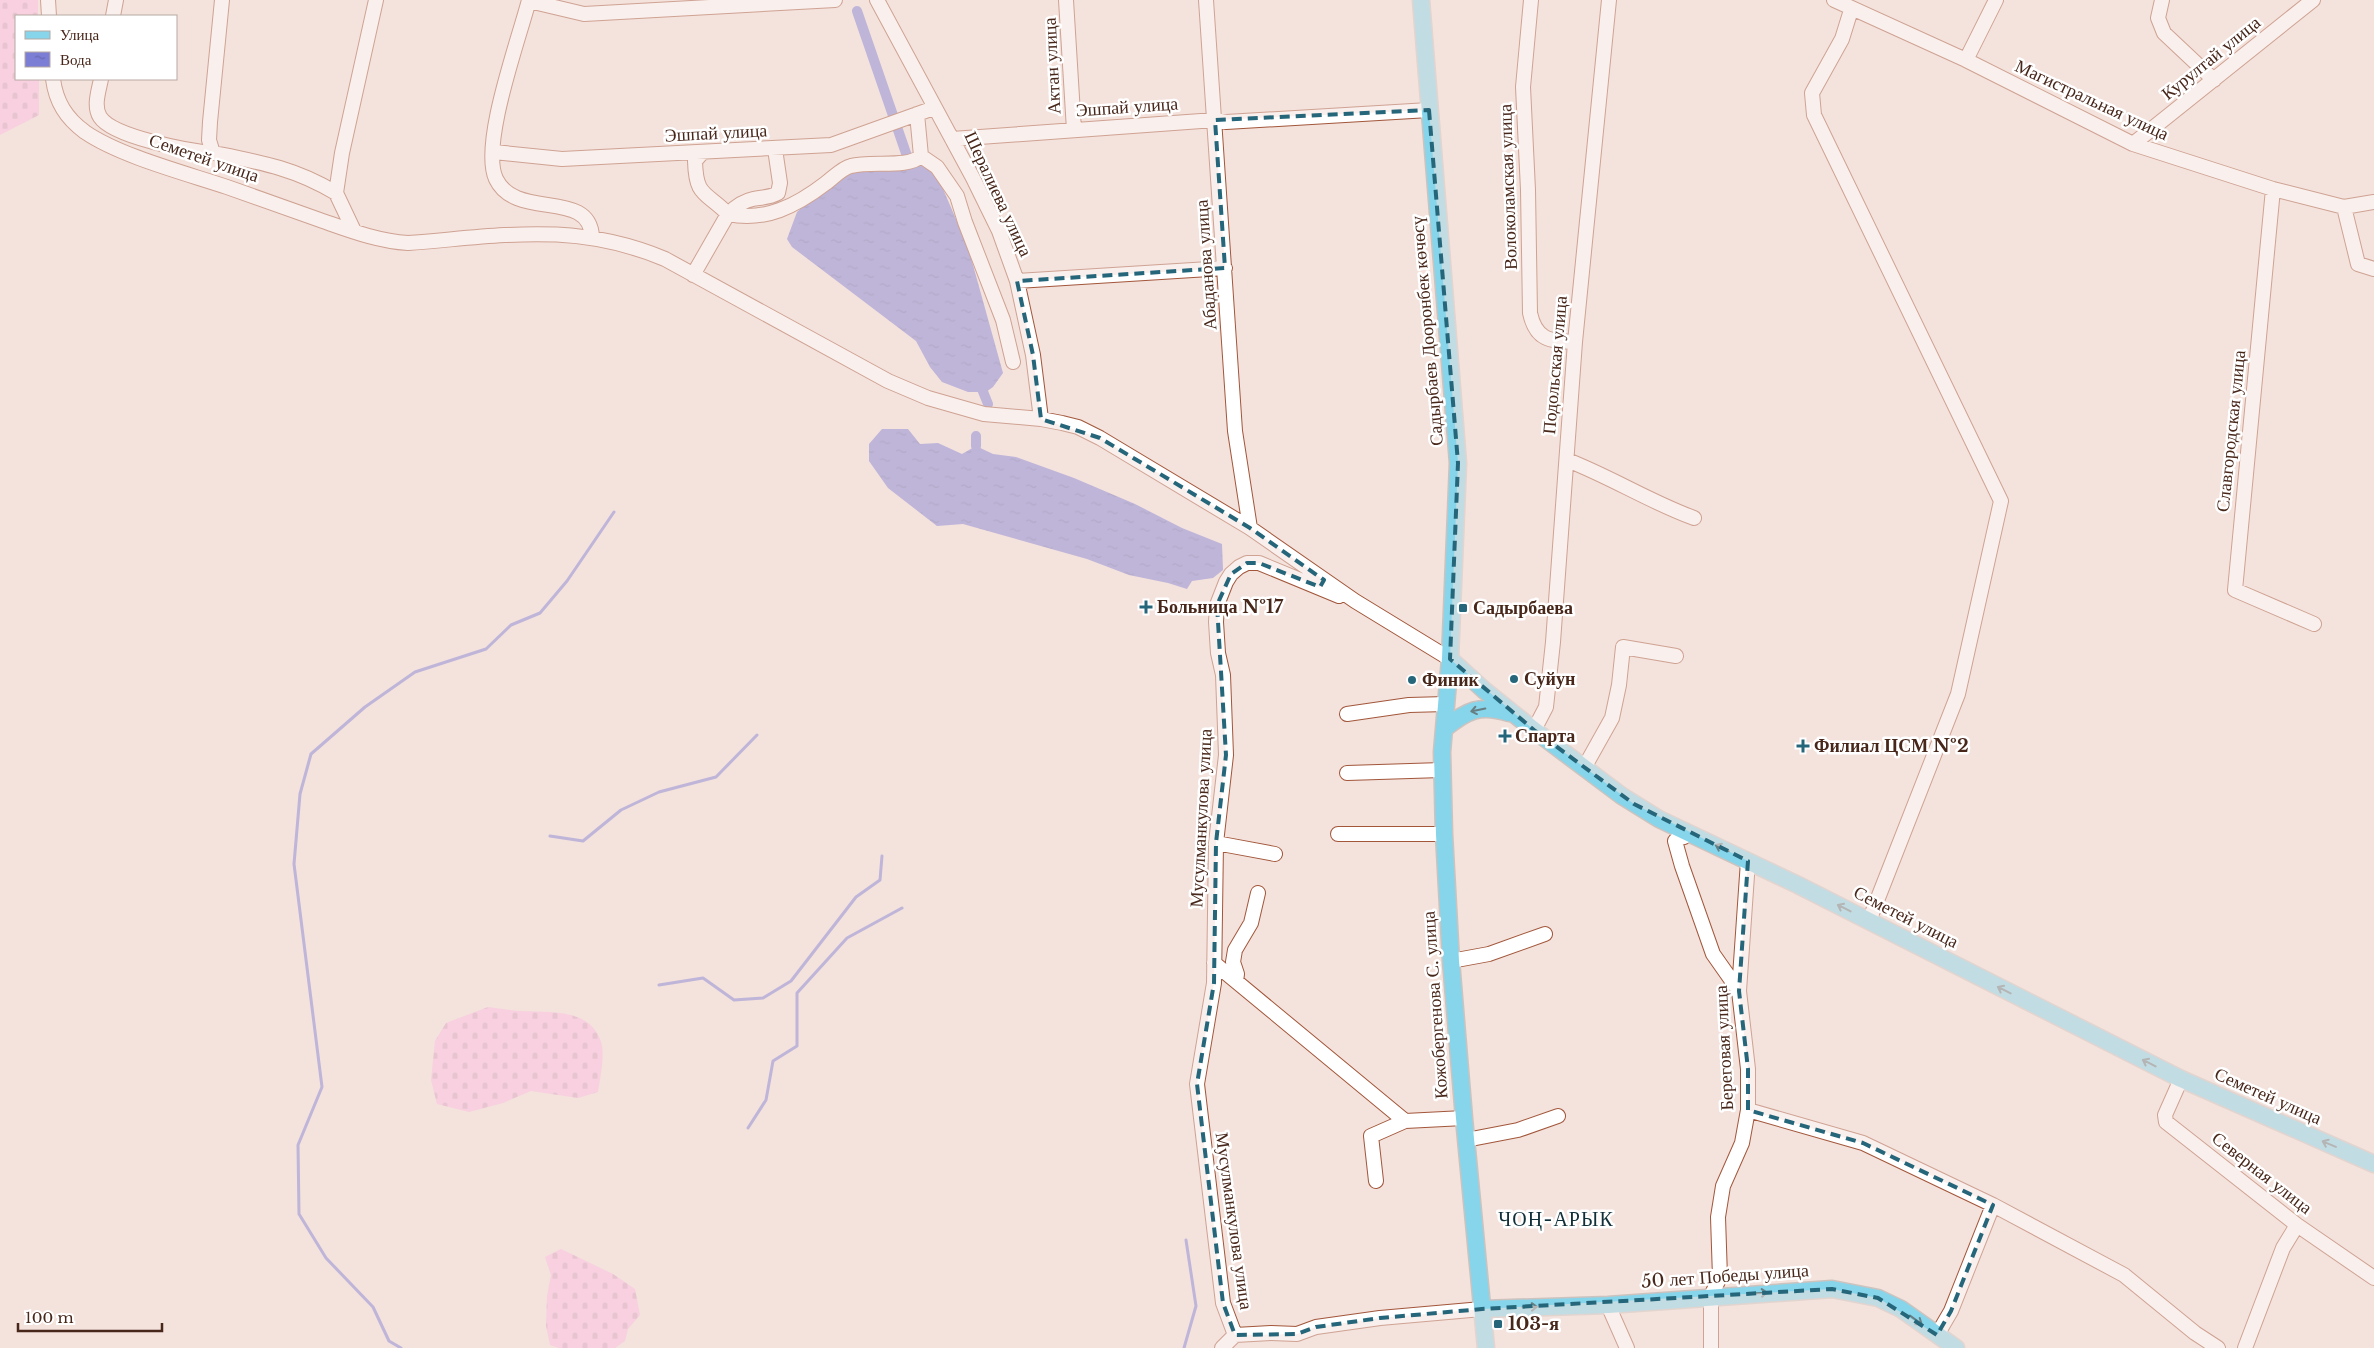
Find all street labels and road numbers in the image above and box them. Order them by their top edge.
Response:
street label: Курултай улица [2157,11,2265,105]
street label: Актан улица [1038,17,1066,115]
street label: Магистральная улица [2012,55,2172,145]
street label: Эшпай улица [1075,92,1179,122]
street label: Волоколамская улица [1494,104,1522,270]
street label: Эшпай улица [664,119,768,147]
street label: Шералиева улица [959,128,1037,260]
street label: Семетей улица [146,129,262,187]
street label: Абаданова улица [1190,199,1222,331]
street label: Садырбаев Дооронбек көчөсү [1406,215,1448,447]
street label: Подольская улица [1538,295,1572,435]
street label: Славгородская улица [2212,349,2250,513]
street label: Мусулманкулова улица [1185,728,1217,908]
street label: Семетей улица [1850,881,1962,953]
street label: Кожобергенова С. улица [1417,910,1453,1100]
street label: Береговая улица [1710,985,1738,1111]
street label: Семетей улица [2211,1063,2325,1129]
street label: Северная улица [2208,1127,2316,1219]
street label: Мусулманкулова улица [1211,1131,1257,1311]
street label: 50 лет Победы улица [1641,1259,1809,1293]

